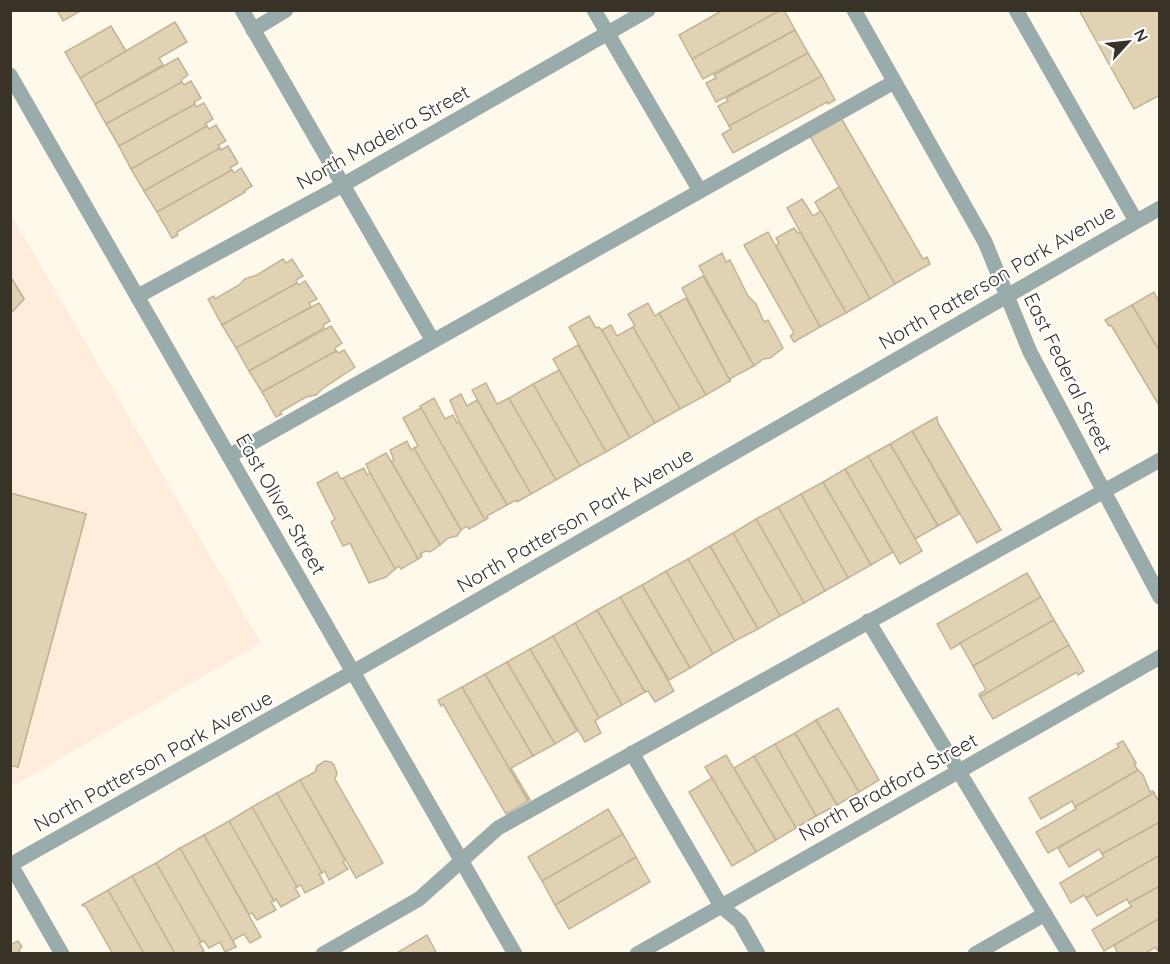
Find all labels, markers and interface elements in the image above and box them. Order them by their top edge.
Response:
north arrow [1098,12,1158,72]
text: N [1130,25,1153,45]
street label: North Madeira Street [292,78,474,195]
street label: North Patterson Park Avenue [874,198,1119,355]
street label: East Federal Street [1019,289,1118,457]
street label: East Oliver Street [231,429,332,579]
street label: North Patterson Park Avenue [452,441,697,598]
street label: North Patterson Park Avenue [29,684,276,837]
street label: North Bradford Street [794,727,982,846]

